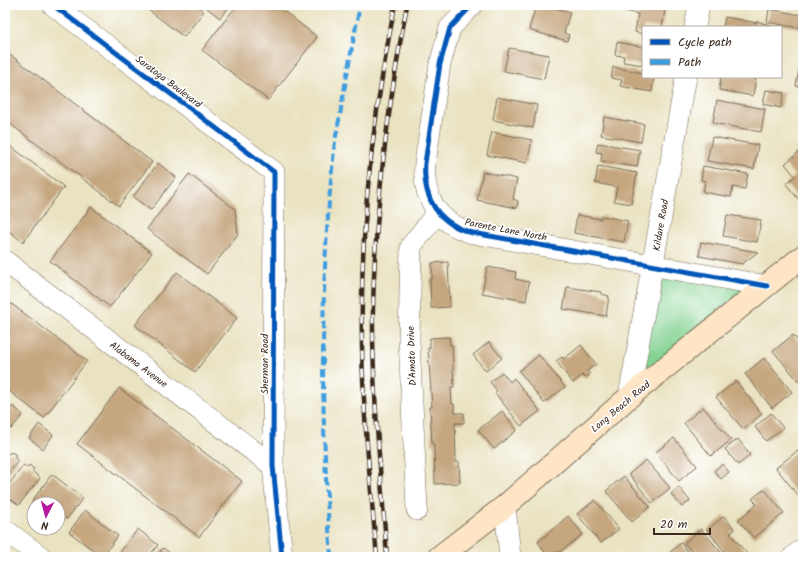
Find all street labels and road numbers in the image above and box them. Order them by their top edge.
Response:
street label: Saratoga Boulevard [132,51,206,113]
street label: Kildare Road [649,197,674,252]
street label: Parente Lane North [463,214,548,246]
street label: D'Amato Drive [403,325,421,386]
street label: Sherman Road [257,333,273,394]
street label: Alabama Avenue [106,338,171,392]
street label: Long Beach Road [587,376,655,437]

